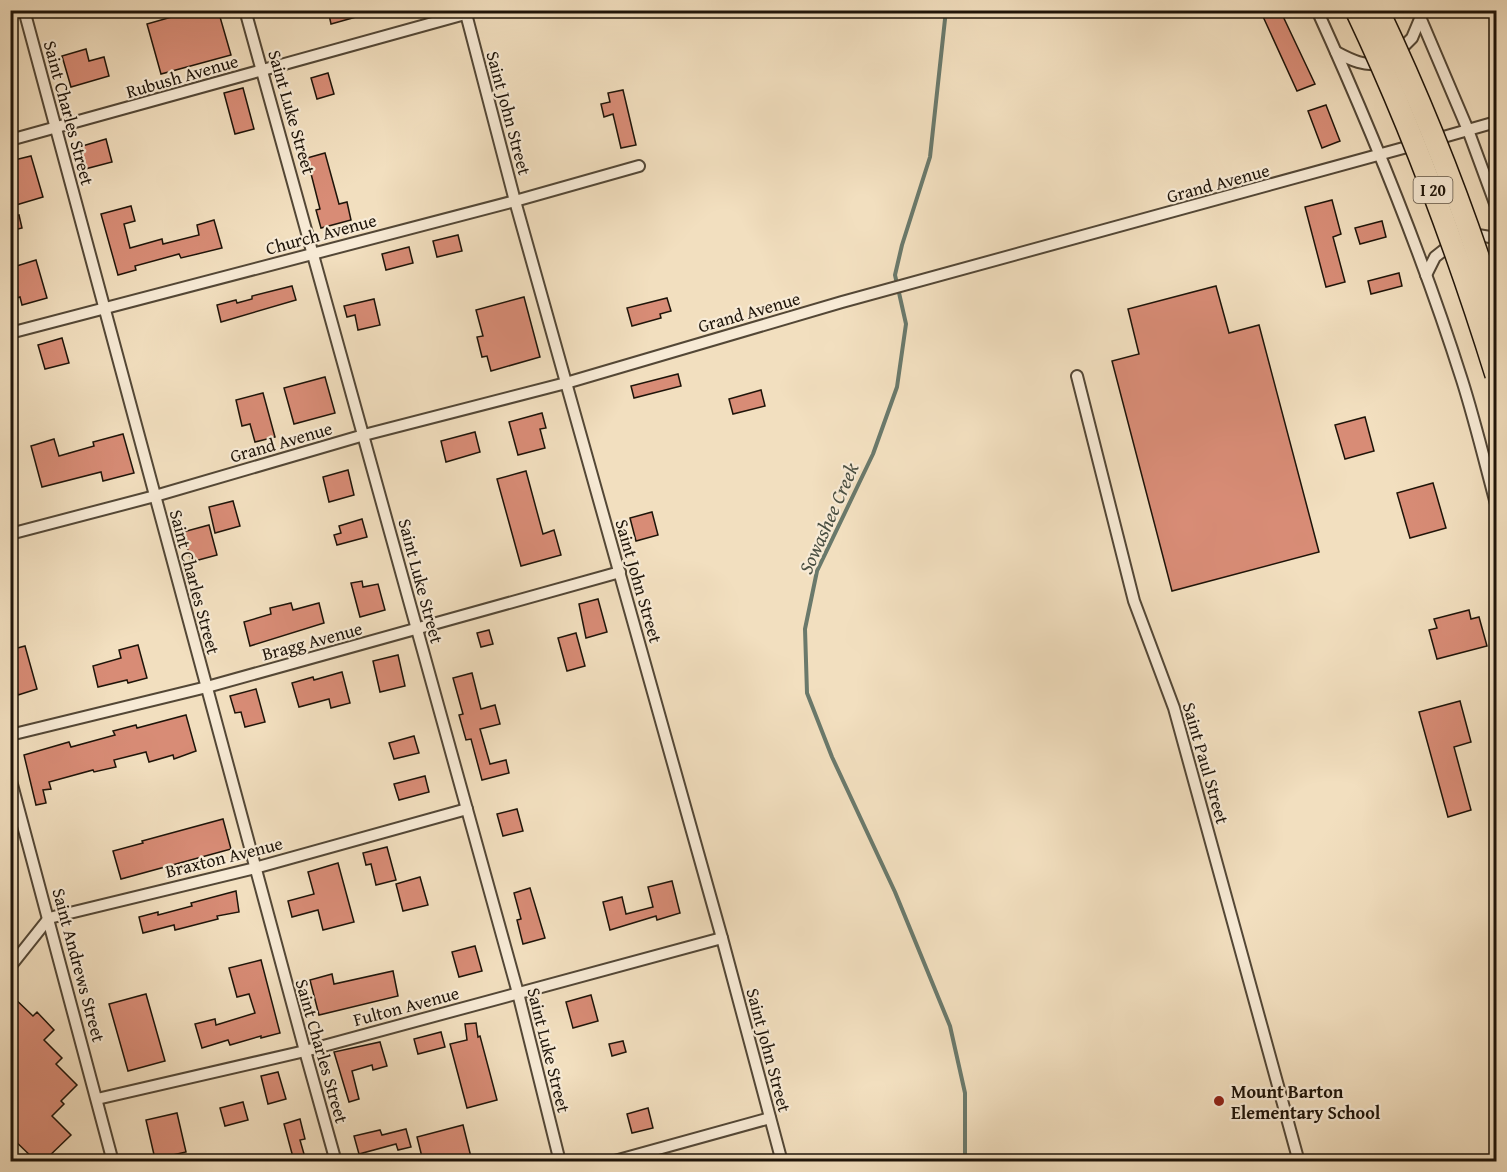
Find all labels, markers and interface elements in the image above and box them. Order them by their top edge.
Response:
street label: Saint Charles Street [37,38,101,189]
street label: Rubush Avenue [123,47,241,105]
street label: Saint Luke Street [261,47,323,178]
street label: Saint John Street [479,48,539,179]
street label: Grand Avenue [1164,156,1272,210]
road number: I 20 [1414,177,1452,203]
street label: Church Avenue [263,206,379,262]
street label: Grand Avenue [695,285,803,339]
street label: Grand Avenue [227,415,335,469]
water label: Sowashee Creek [791,457,866,578]
street label: Saint Charles Street [163,507,227,658]
street label: Saint Luke Street [391,516,451,647]
street label: Saint John Street [608,516,670,647]
street label: Bragg Avenue [259,615,365,667]
street label: Saint Paul Street [1176,699,1236,828]
street label: Braxton Avenue [162,829,286,885]
street label: Saint Andrews Street [45,885,113,1046]
street label: Saint Charles Street [289,976,356,1127]
street label: Fulton Avenue [350,979,462,1033]
street label: Saint Luke Street [520,985,578,1116]
street label: Saint John Street [739,985,799,1116]
place label: Mount Barton Elementary School [1231,1078,1381,1126]
marker: Mount Barton Elementary School [1212,1094,1226,1108]

